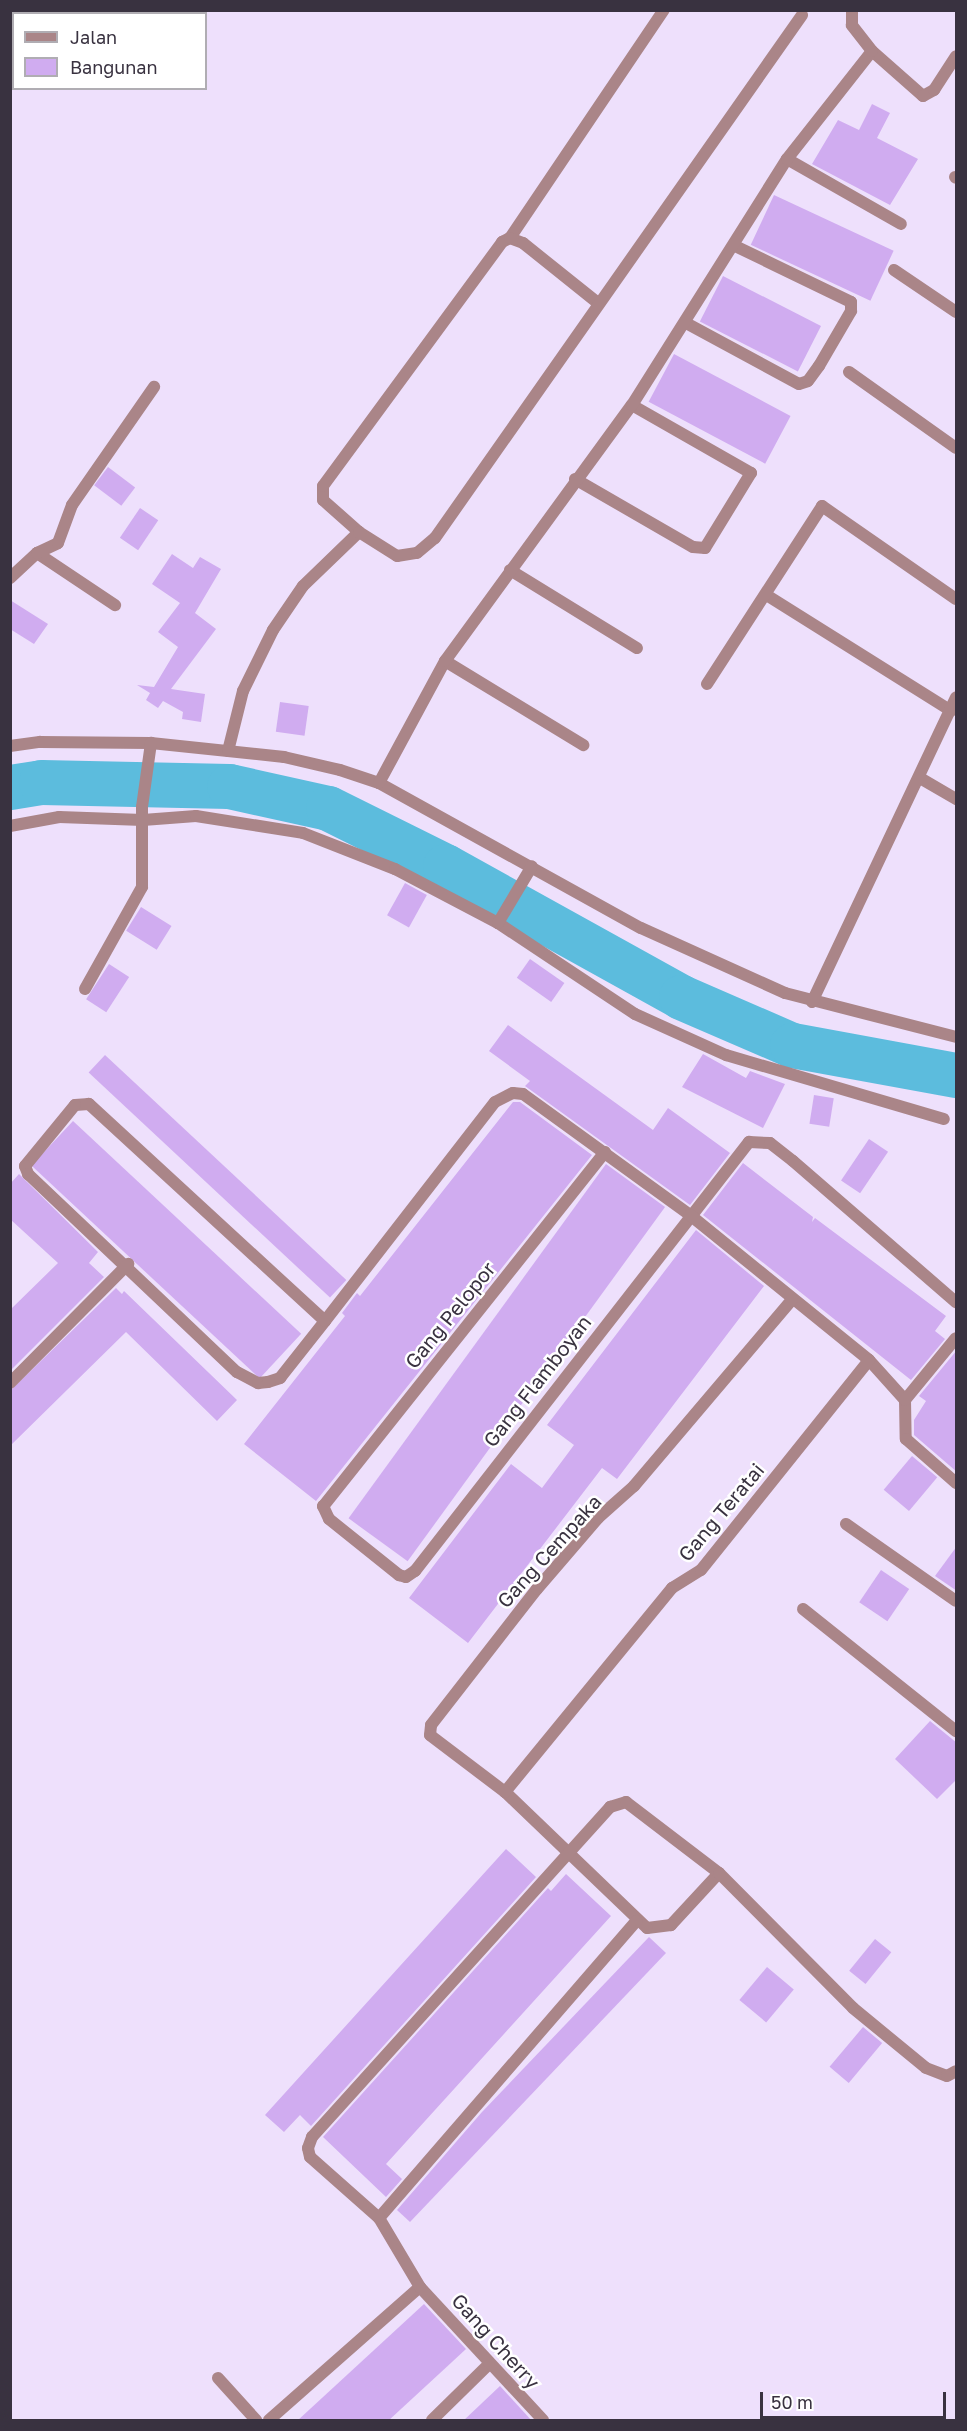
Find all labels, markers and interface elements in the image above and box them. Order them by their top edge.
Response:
legend [12,12,207,90]
text: Jalan [70,26,117,48]
text: Bangunan [70,56,158,78]
street label: Gang Pelopor [400,1257,500,1373]
street label: Gang Flamboyan [478,1310,596,1452]
street label: Gang Teratai [673,1458,769,1566]
street label: Gang Cempaka [492,1490,606,1612]
street label: Gang Cherry [447,2288,545,2394]
scale bar [763,2380,949,2418]
text: 50 m [771,2391,813,2413]

